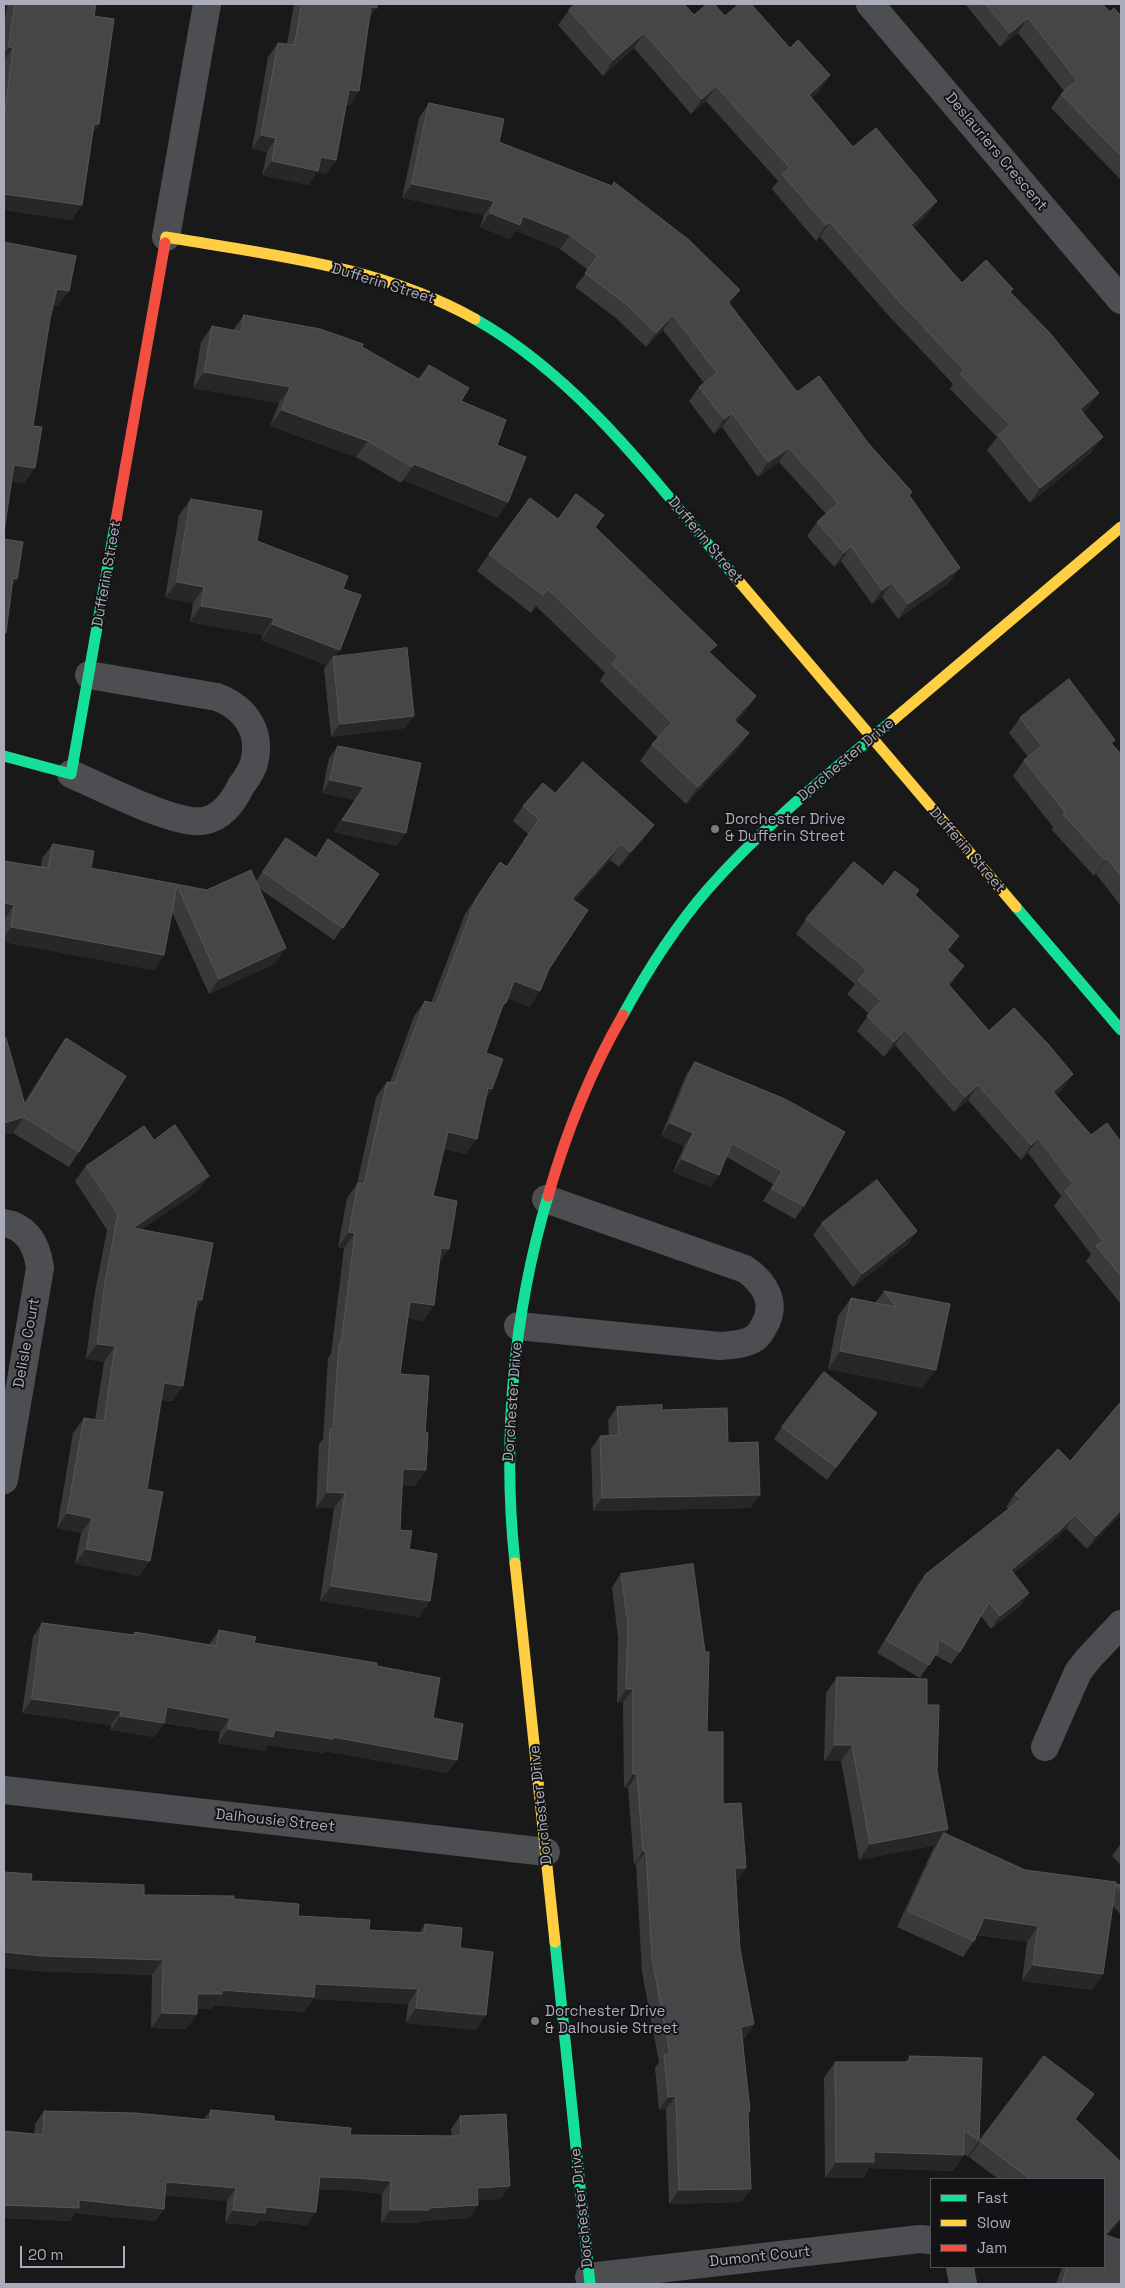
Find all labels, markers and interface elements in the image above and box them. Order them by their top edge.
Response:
street label: Deslauriers Crescent [941,89,1051,215]
street label: Dufferin Street [329,260,437,308]
street label: Dufferin Street [664,493,746,587]
street label: Dufferin Street [89,520,125,628]
street label: Dorchester Drive [794,714,898,806]
street label: Dufferin Street [925,804,1009,896]
place label: Dorchester Drive & Dufferin Street [725,811,845,846]
marker: Dorchester Drive & Dufferin Street [709,823,721,835]
street label: Delisle Court [10,1297,44,1389]
street label: Dorchester Drive [500,1341,526,1463]
street label: Dorchester Drive [526,1744,556,1866]
street label: Dalhousie Street [214,1806,336,1836]
place label: Dorchester Drive & Dalhousie Street [545,2003,678,2038]
marker: Dorchester Drive & Dalhousie Street [529,2015,541,2027]
street label: Dorchester Drive [567,2147,597,2269]
legend [930,2178,1105,2268]
text: Fast [977,2188,1008,2207]
text: Slow [977,2213,1011,2232]
scale bar [22,2236,128,2268]
text: Jam [977,2238,1007,2257]
street label: Dumont Court [709,2243,811,2271]
text: 20 m [28,2245,63,2264]

